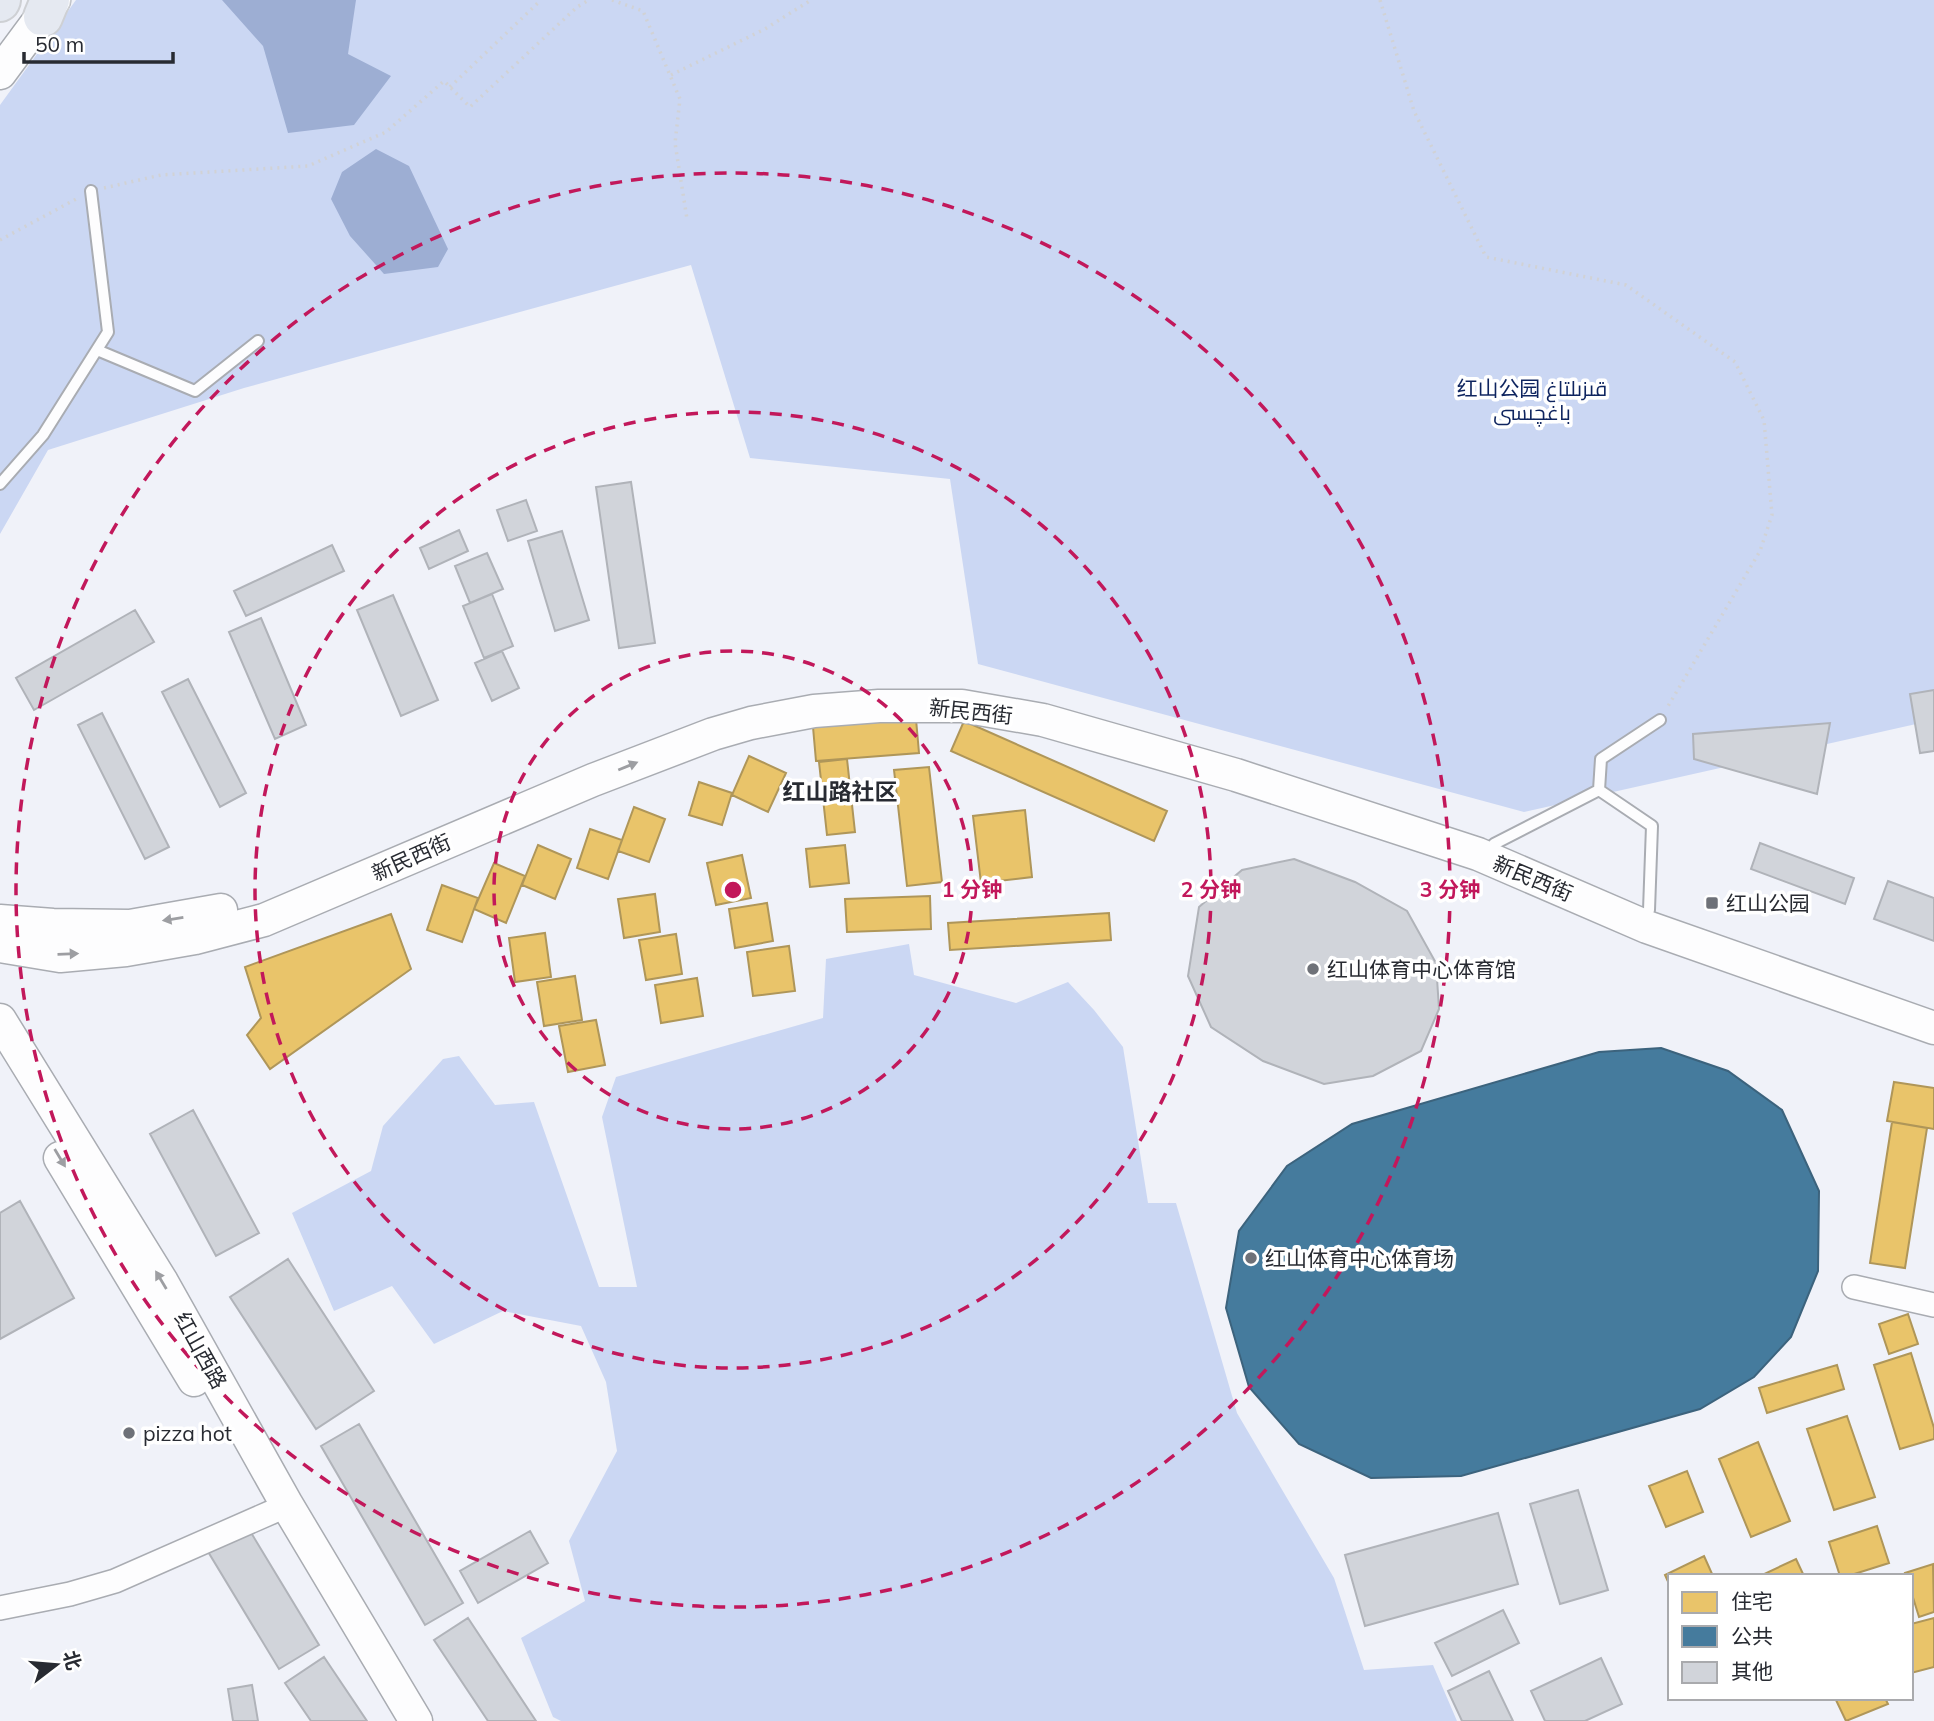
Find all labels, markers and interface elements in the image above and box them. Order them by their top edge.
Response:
scale bar [24,21,173,65]
text: 50 m [35,31,84,57]
park label: 红山公园 قىزىلتاغ باغچىسى [1457,375,1607,427]
street label: 新民西街 [928,694,1014,728]
one-way arrow [617,760,638,771]
district label: 红山路社区 [783,777,898,806]
street label: 新民西街 [367,828,455,886]
street label: 新民西街 [1489,850,1577,906]
text: 1 分钟 [942,876,1002,902]
text: 2 分钟 [1181,876,1241,902]
text: 3 分钟 [1420,876,1480,902]
centre of rings [721,878,745,902]
place label: 红山公园 [1726,890,1810,916]
marker: 红山公园 [1704,895,1720,911]
one-way arrow [161,914,183,925]
one-way arrow [57,949,79,960]
place label: 红山体育中心体育馆 [1327,956,1516,982]
marker: 红山体育中心体育馆 [1305,961,1321,977]
one-way arrow [54,1148,67,1167]
place label: 红山体育中心体育场 [1265,1245,1454,1271]
marker: 红山体育中心体育场 [1243,1250,1259,1266]
one-way arrow [155,1271,167,1290]
street label: 红山西路 [169,1307,233,1393]
place label: pizza hot [143,1420,232,1446]
marker: pizza hot [121,1425,137,1441]
legend [1668,1574,1913,1700]
text: 住宅 [1731,1588,1773,1614]
text: 公共 [1731,1623,1773,1649]
north arrow [21,1630,91,1700]
text: 北 [58,1648,86,1673]
text: 其他 [1731,1658,1773,1684]

